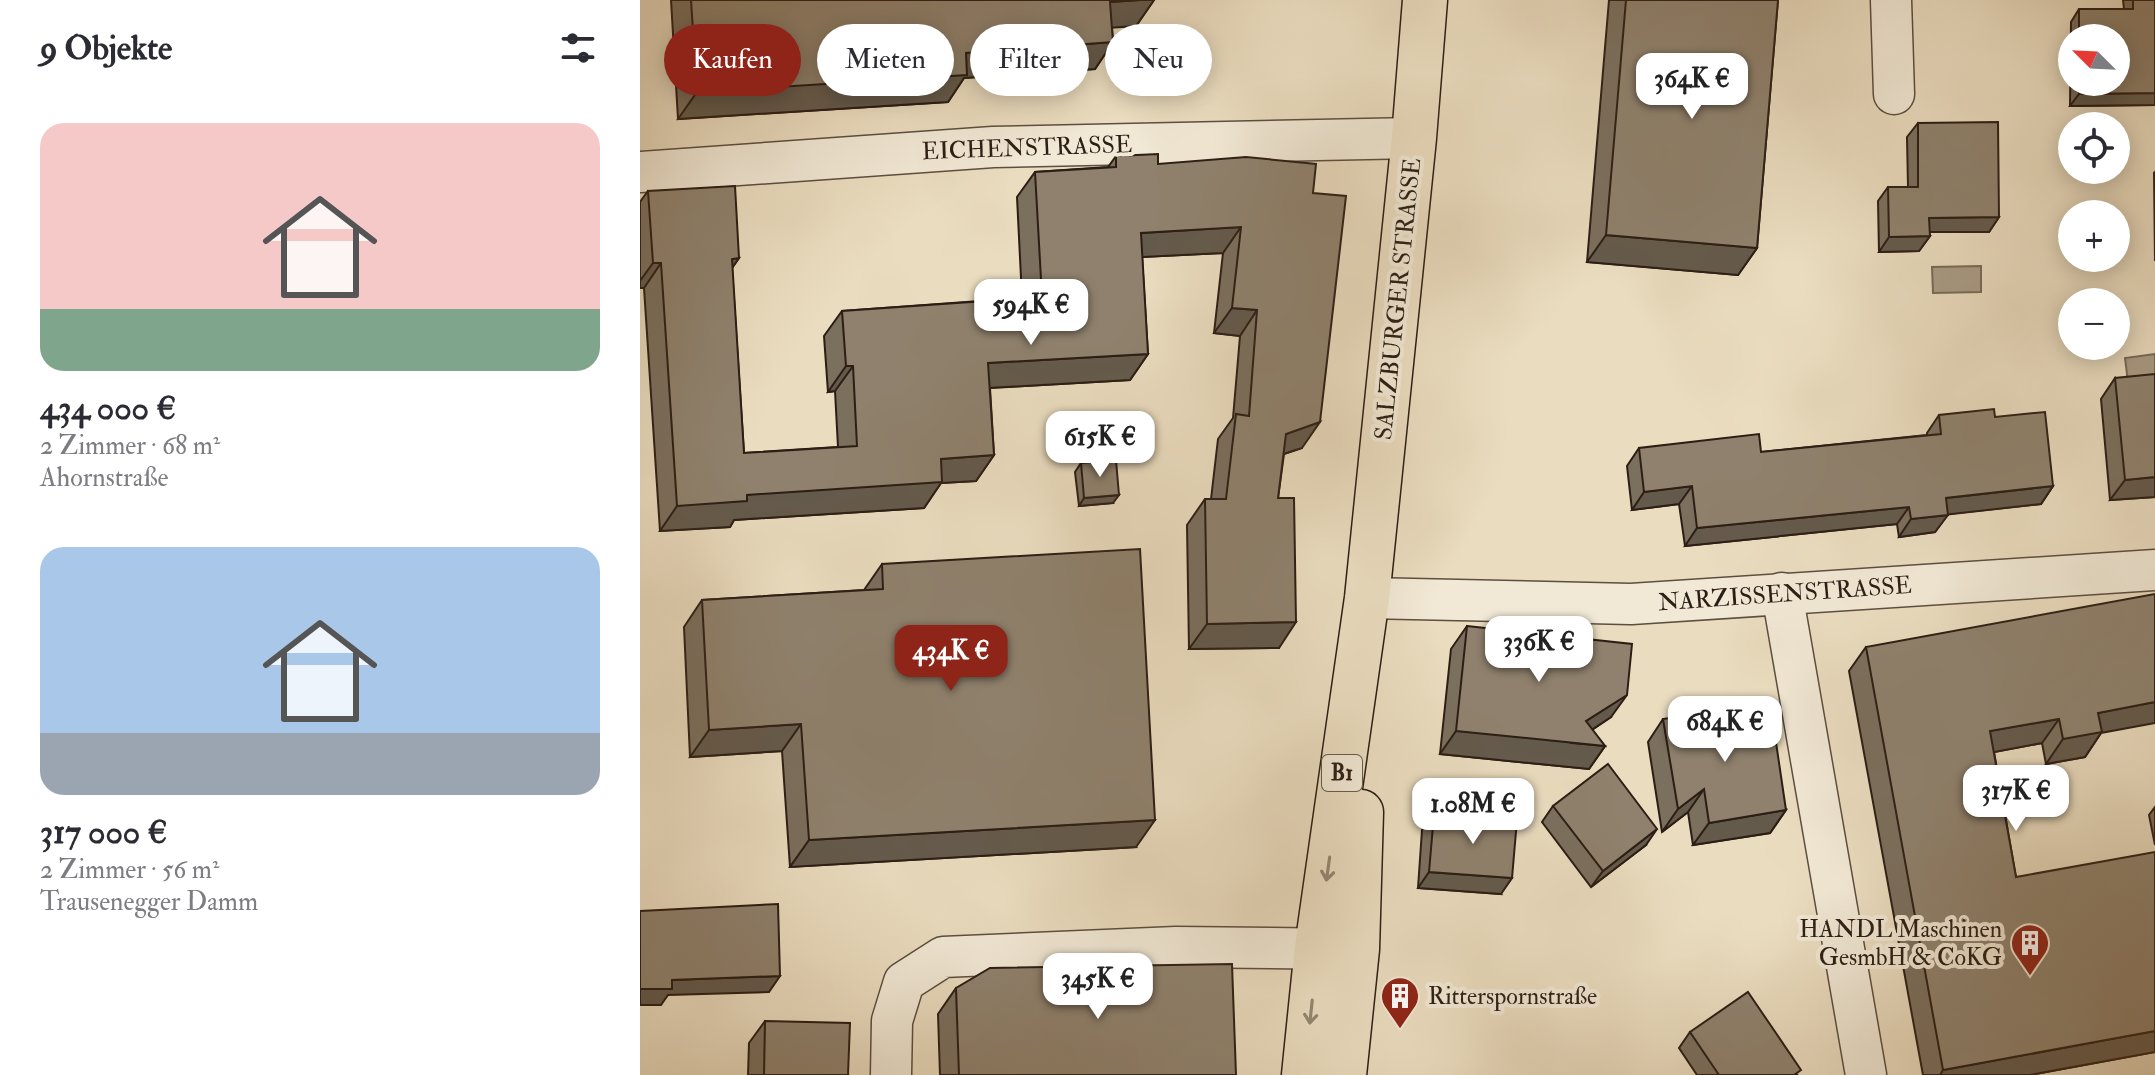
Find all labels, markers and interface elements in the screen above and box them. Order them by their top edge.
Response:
chip: Kaufen [664,24,801,96]
chip: Mieten [817,24,954,96]
chip: Filter [970,24,1089,96]
chip: Neu [1105,24,1212,96]
north arrow [2058,24,2130,96]
map controls [2058,24,2130,360]
icon: filters [556,26,600,70]
text: 9 Objekte [40,27,172,70]
pin: 364K € [1627,53,1757,121]
text: 364K € [1654,63,1730,95]
button: locate [2058,112,2130,184]
street label: EICHENSTRASSE [921,129,1133,167]
street label: SALZBURGER STRASSE [1368,156,1428,442]
icon: home [248,175,392,319]
button: + [2058,200,2130,272]
pin: 594K € [966,279,1096,347]
button: − [2058,288,2130,360]
text: 594K € [992,289,1070,321]
text: 434 000 € [40,387,176,430]
pin: 615K € [1035,411,1165,479]
text: 615K € [1064,421,1136,453]
text: 2 Zimmer · 68 m² [40,430,220,462]
text: Ahornstraße [40,462,168,494]
street label: NARZISSENSTRASSE [1657,570,1913,618]
icon: home [248,599,392,743]
pin: 336K € [1474,616,1604,684]
pin: 434K € [886,625,1016,693]
text: 336K € [1503,626,1575,658]
text: 434K € [913,635,989,667]
pin: 684K € [1660,696,1790,764]
text: 684K € [1686,706,1764,738]
road number: B1 [1322,755,1362,791]
pin: 317K € [1951,765,2081,833]
text: 317K € [1981,775,2051,807]
pin: 1.08M € [1399,778,1547,846]
text: 1.08M € [1430,788,1516,820]
text: 317 000 € [40,811,167,854]
text: 2 Zimmer · 56 m² [40,854,219,886]
one-way arrow [1320,856,1335,881]
text: Trausenegger Damm [40,886,258,918]
place label: HANDL Maschinen GesmbH & CoKG [1799,914,2002,973]
building icon: HANDL Maschinen GesmbH & CoKG [2009,922,2051,977]
pin: 345K € [1033,953,1163,1021]
text: 345K € [1061,963,1135,995]
building icon: Ritterspornstraße [1379,975,1421,1030]
place label: Ritterspornstraße [1428,981,1597,1012]
one-way arrow [1303,998,1318,1024]

